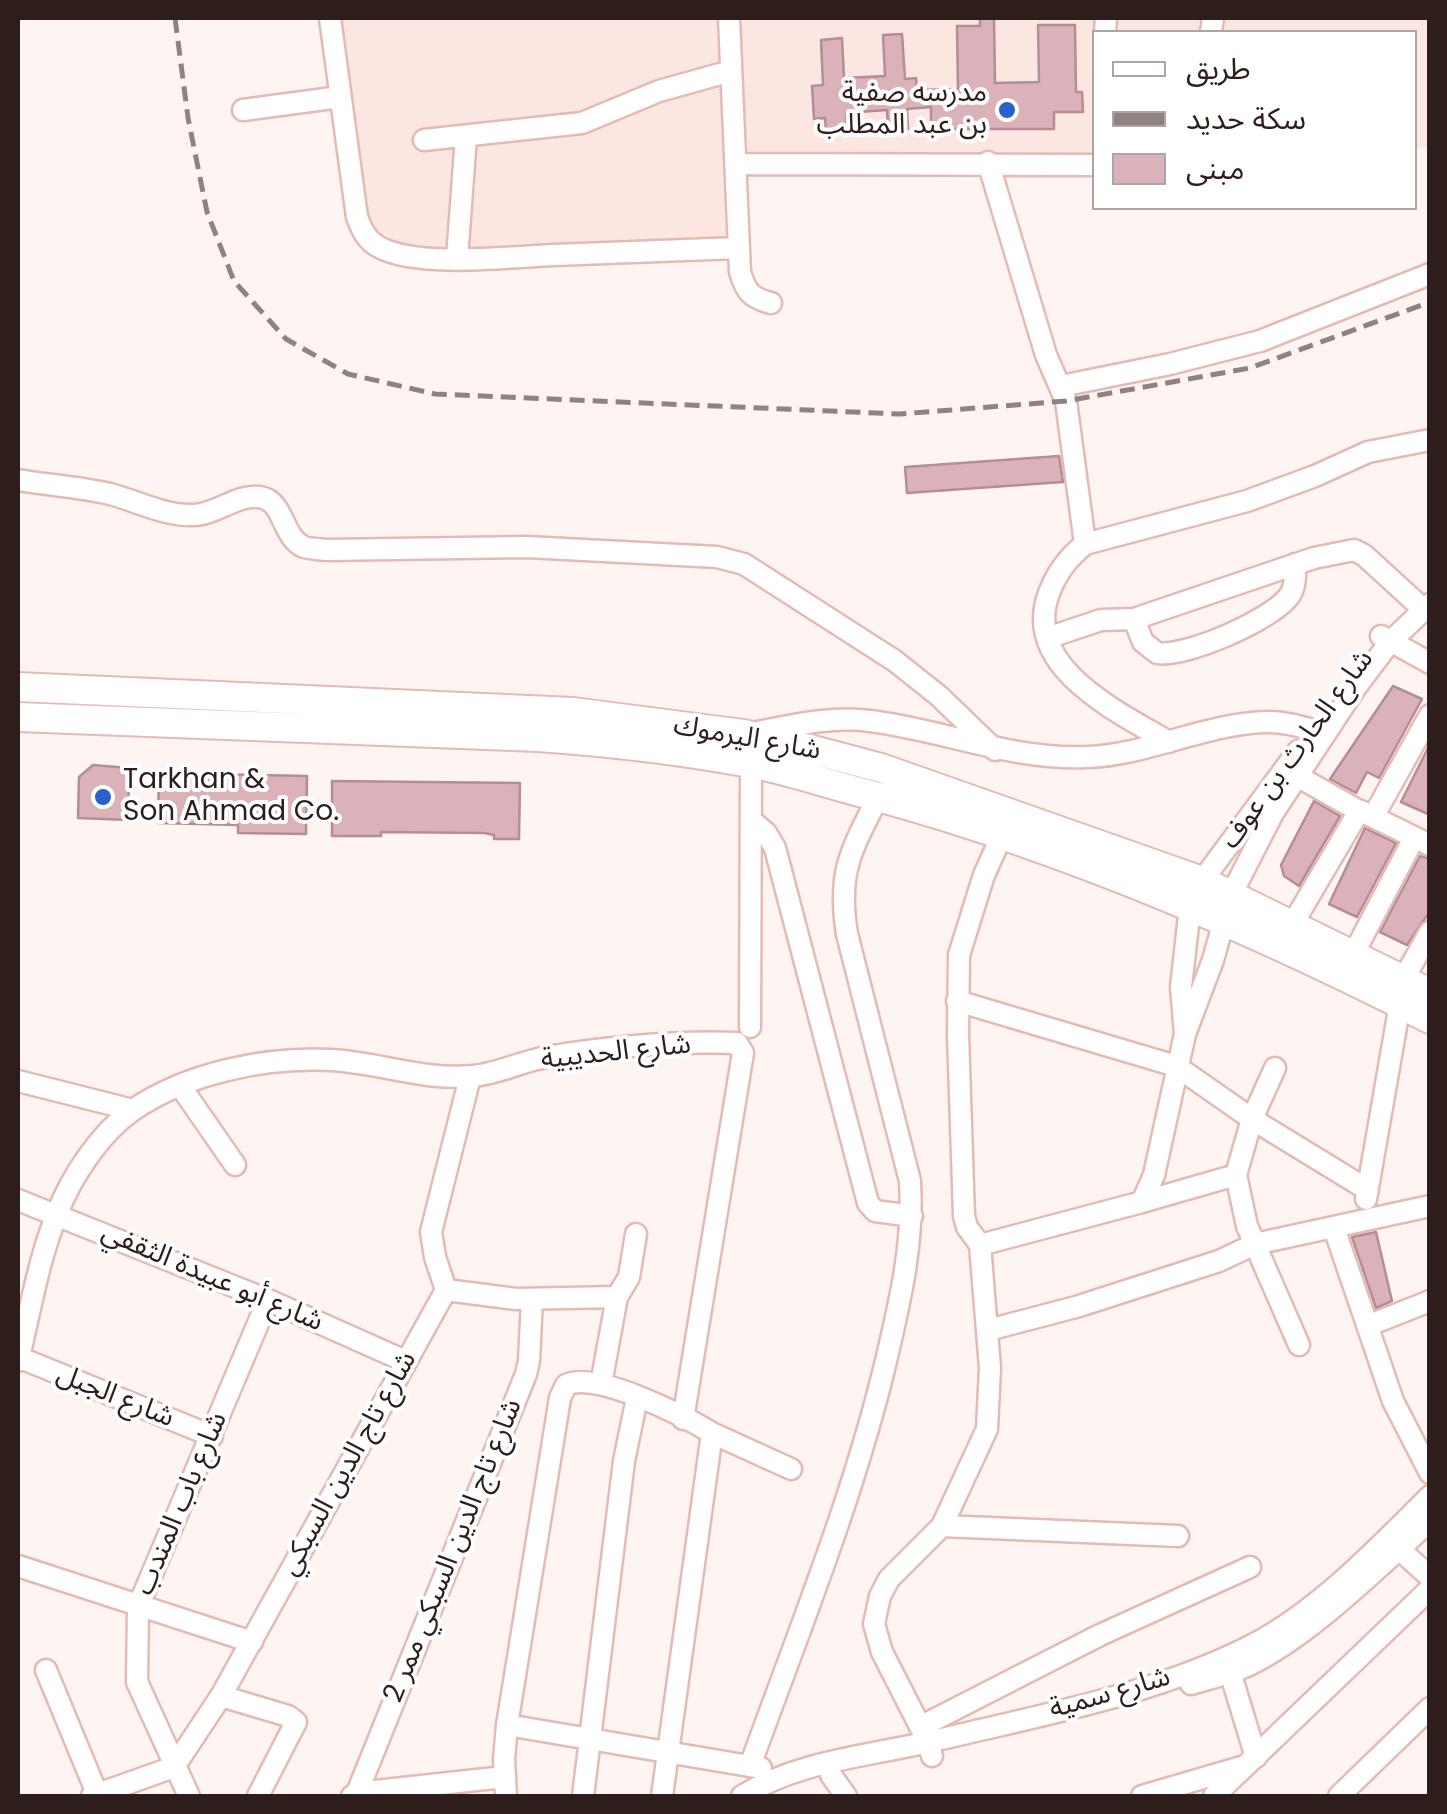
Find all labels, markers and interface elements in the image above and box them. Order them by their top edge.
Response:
legend [1092,30,1417,210]
text: طريق [1186,47,1251,90]
place label: مدرسه صفية بن عبد المطلب [816,77,987,143]
text: سكة حديد [1186,97,1306,140]
marker: مدرسه صفية بن عبد المطلب [996,99,1018,121]
text: مبنى [1186,147,1244,190]
street label: شارع الحارث بن عوف [1215,644,1381,856]
street label: شارع اليرموك [671,710,823,768]
place label: Tarkhan & Son Ahmad Co. [123,764,339,830]
marker: Tarkhan & Son Ahmad Co. [92,786,114,808]
street label: شارع الحديبية [539,1028,693,1078]
street label: شارع أبو عبيدة الثقفي [96,1216,328,1340]
street label: شارع تاج الدين السبكي [273,1346,425,1582]
street label: شارع الجبل [51,1358,179,1436]
street label: شارع تاج الدين السبكي ممر 2 [378,1394,530,1708]
street label: شارع باب المندب [128,1407,236,1601]
street label: شارع سمية [1046,1661,1174,1727]

